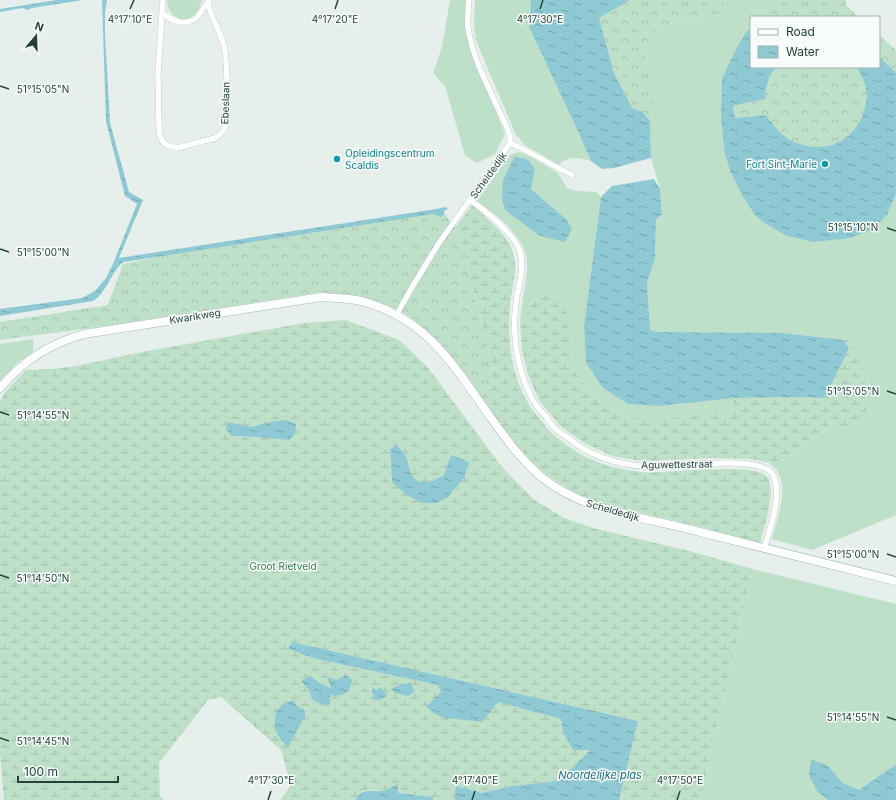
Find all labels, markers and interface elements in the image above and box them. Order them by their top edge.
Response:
text: 4°17'10"E [108,13,152,25]
text: 4°17'20"E [312,13,358,25]
text: 4°17'30"E [517,13,563,25]
north arrow [16,16,56,56]
legend [750,16,880,68]
text: N [33,19,46,35]
text: Road [786,24,815,39]
text: Water [786,44,820,59]
street label: Ebeslaan [218,81,232,125]
text: 51°15'05"N [17,83,69,95]
place label: Opleidingscentrum Scaldis [345,147,434,171]
street label: Scheldedijk [467,149,509,201]
marker: Opleidingscentrum Scaldis [332,154,342,164]
place label: Fort Sint-Marie [746,158,817,170]
marker: Fort Sint-Marie [820,159,830,169]
text: 51°15'10"N [828,221,878,233]
text: 51°15'00"N [17,246,69,258]
street label: Kwarikweg [169,306,221,326]
text: 51°15'05"N [827,385,879,397]
text: 51°14'55"N [17,409,69,421]
street label: Aguwettestraat [641,457,714,471]
street label: Scheldedijk [585,497,641,523]
text: 51°15'00"N [827,548,879,560]
park label: Groot Rietveld [249,560,317,572]
text: 51°14'50"N [17,572,69,584]
text: 51°14'55"N [827,711,879,723]
text: 51°14'45"N [17,735,69,747]
scale bar [18,758,118,784]
text: 100 m [24,764,58,779]
water label: Noordelijke plas [558,768,642,782]
text: 4°17'30"E [248,774,294,786]
text: 4°17'40"E [452,774,498,786]
text: 4°17'50"E [657,774,703,786]

